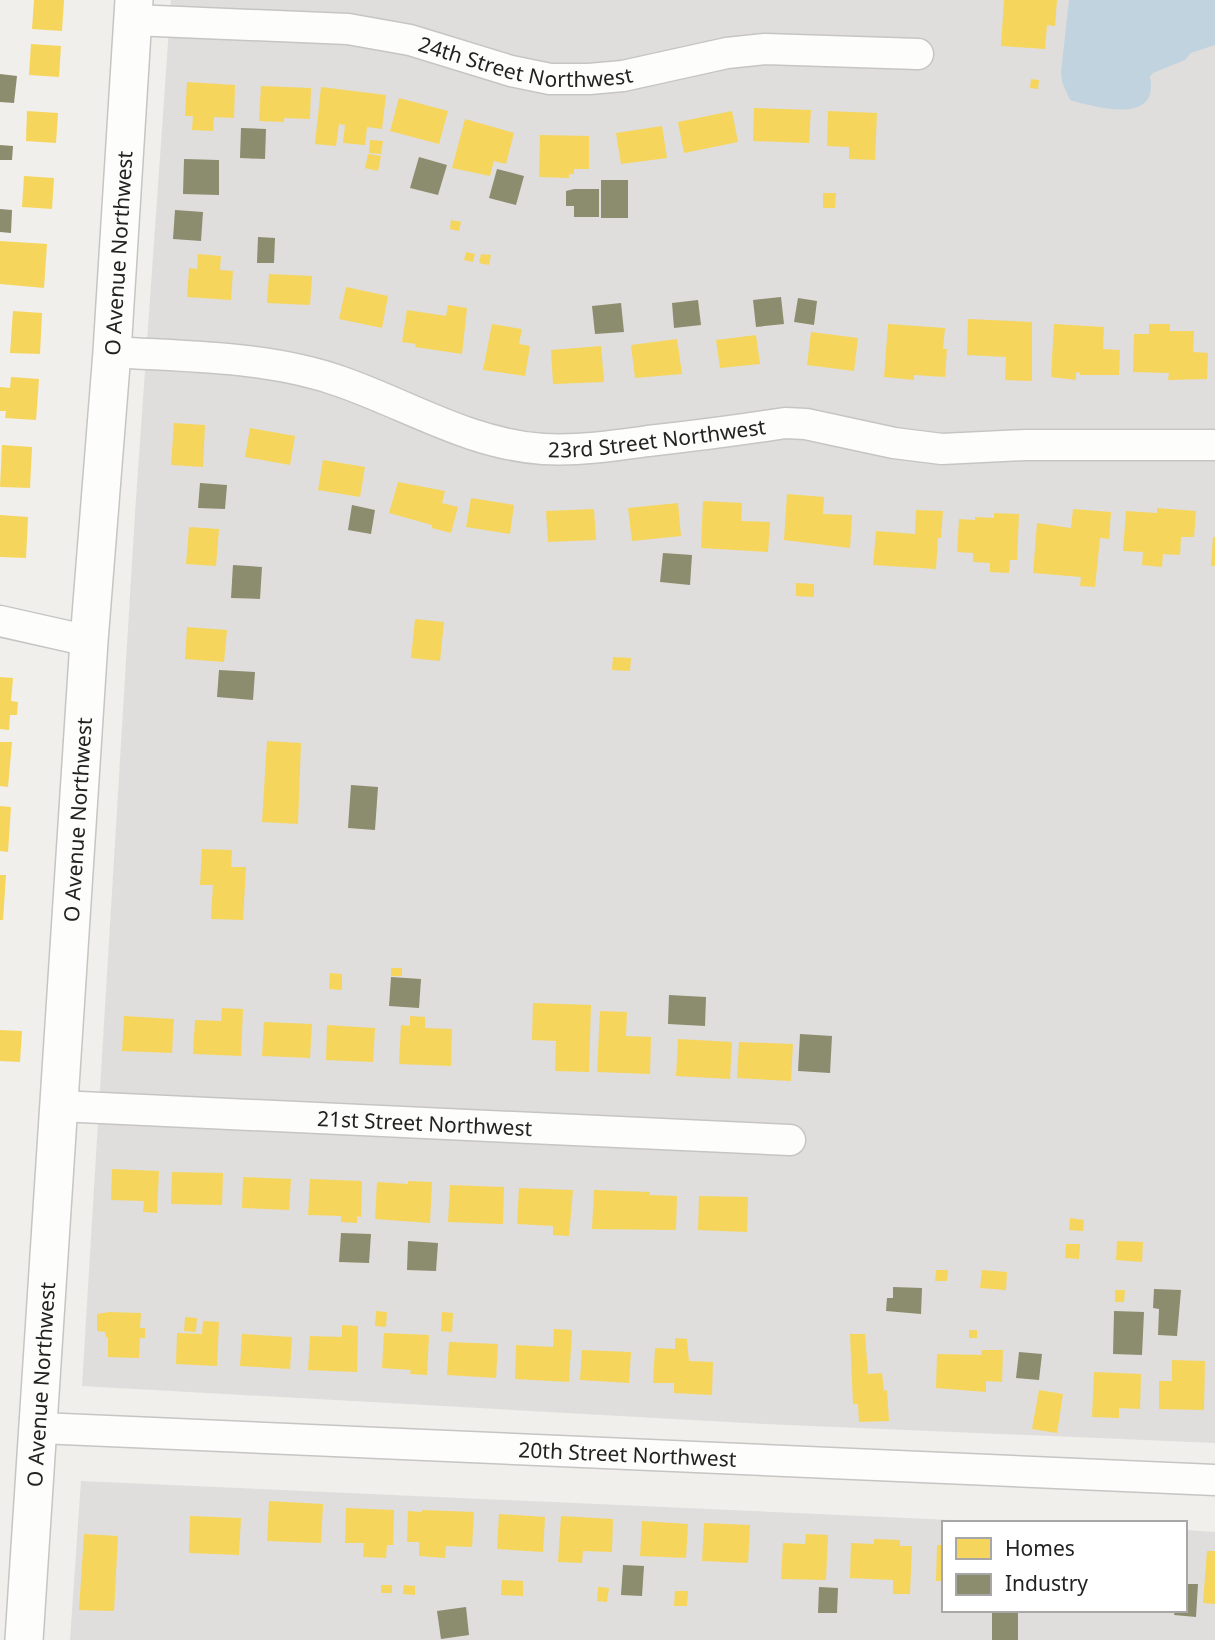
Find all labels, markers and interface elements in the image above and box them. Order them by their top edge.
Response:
street label: 24th Street Northwest [415,29,636,93]
street label: O Avenue Northwest [98,150,139,356]
street label: 23rd Street Northwest [548,412,768,464]
street label: O Avenue Northwest [57,716,98,923]
street label: 21st Street Northwest [316,1104,533,1142]
street label: O Avenue Northwest [20,1281,61,1488]
street label: 20th Street Northwest [518,1435,737,1473]
legend [942,1521,1187,1612]
text: Homes [1005,1534,1075,1562]
text: Industry [1005,1569,1088,1597]

